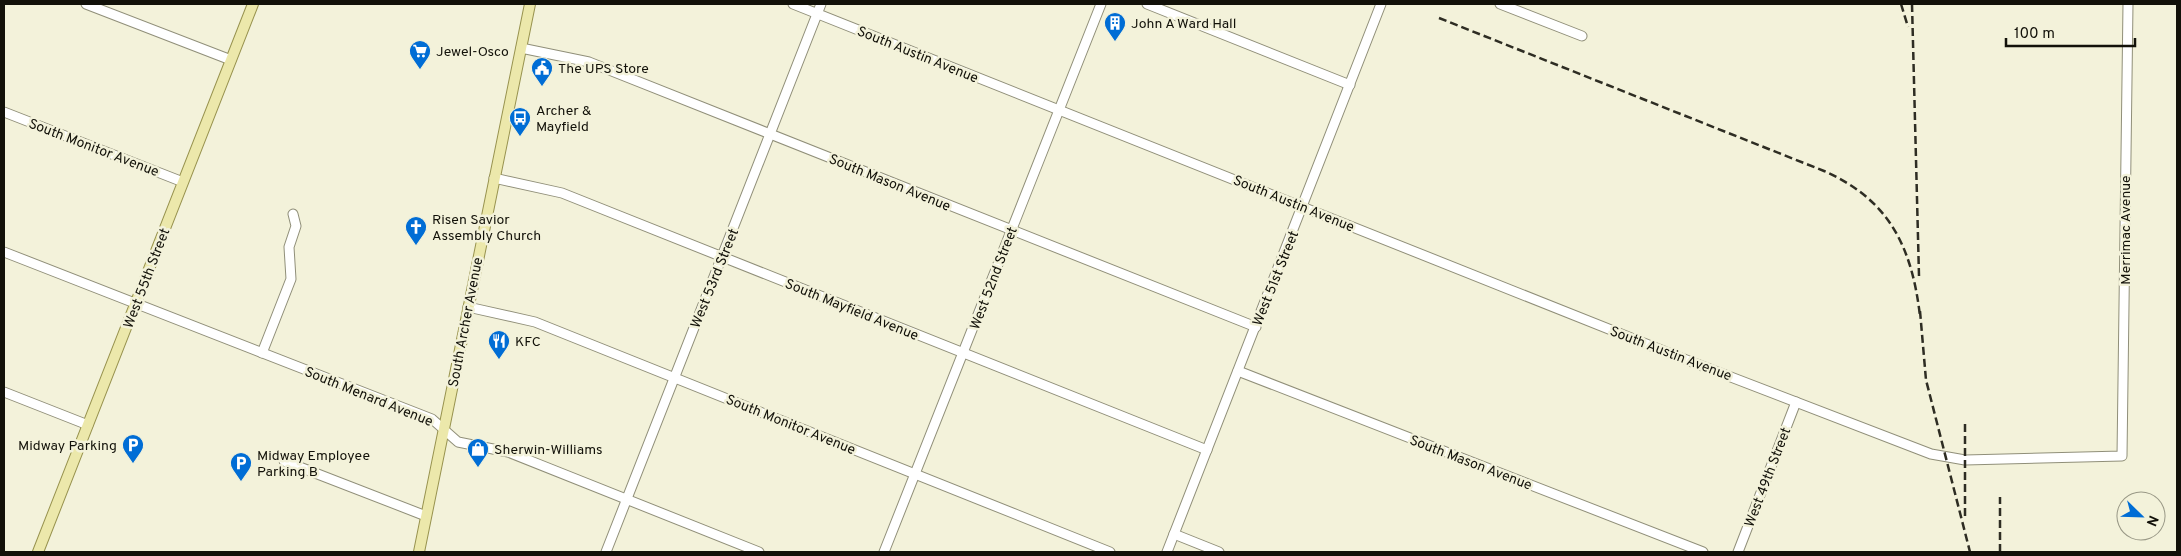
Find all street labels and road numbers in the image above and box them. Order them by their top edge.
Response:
street label: South Austin Avenue [854,23,981,87]
street label: South Monitor Avenue [26,116,161,181]
street label: South Mason Avenue [826,151,953,216]
street label: South Austin Avenue [1230,172,1357,236]
street label: Merrimac Avenue [2118,175,2135,285]
street label: West 52nd Street [967,225,1022,332]
street label: West 55th Street [120,226,174,331]
street label: West 53rd Street [688,226,743,331]
street label: West 51st Street [1250,229,1303,329]
street label: South Archer Avenue [446,256,487,389]
street label: South Mayfield Avenue [782,276,921,345]
street label: South Austin Avenue [1607,323,1734,385]
street label: South Menard Avenue [302,364,435,431]
street label: South Monitor Avenue [723,392,858,459]
street label: West 49th Street [1742,425,1795,530]
street label: South Mason Avenue [1407,432,1534,495]

